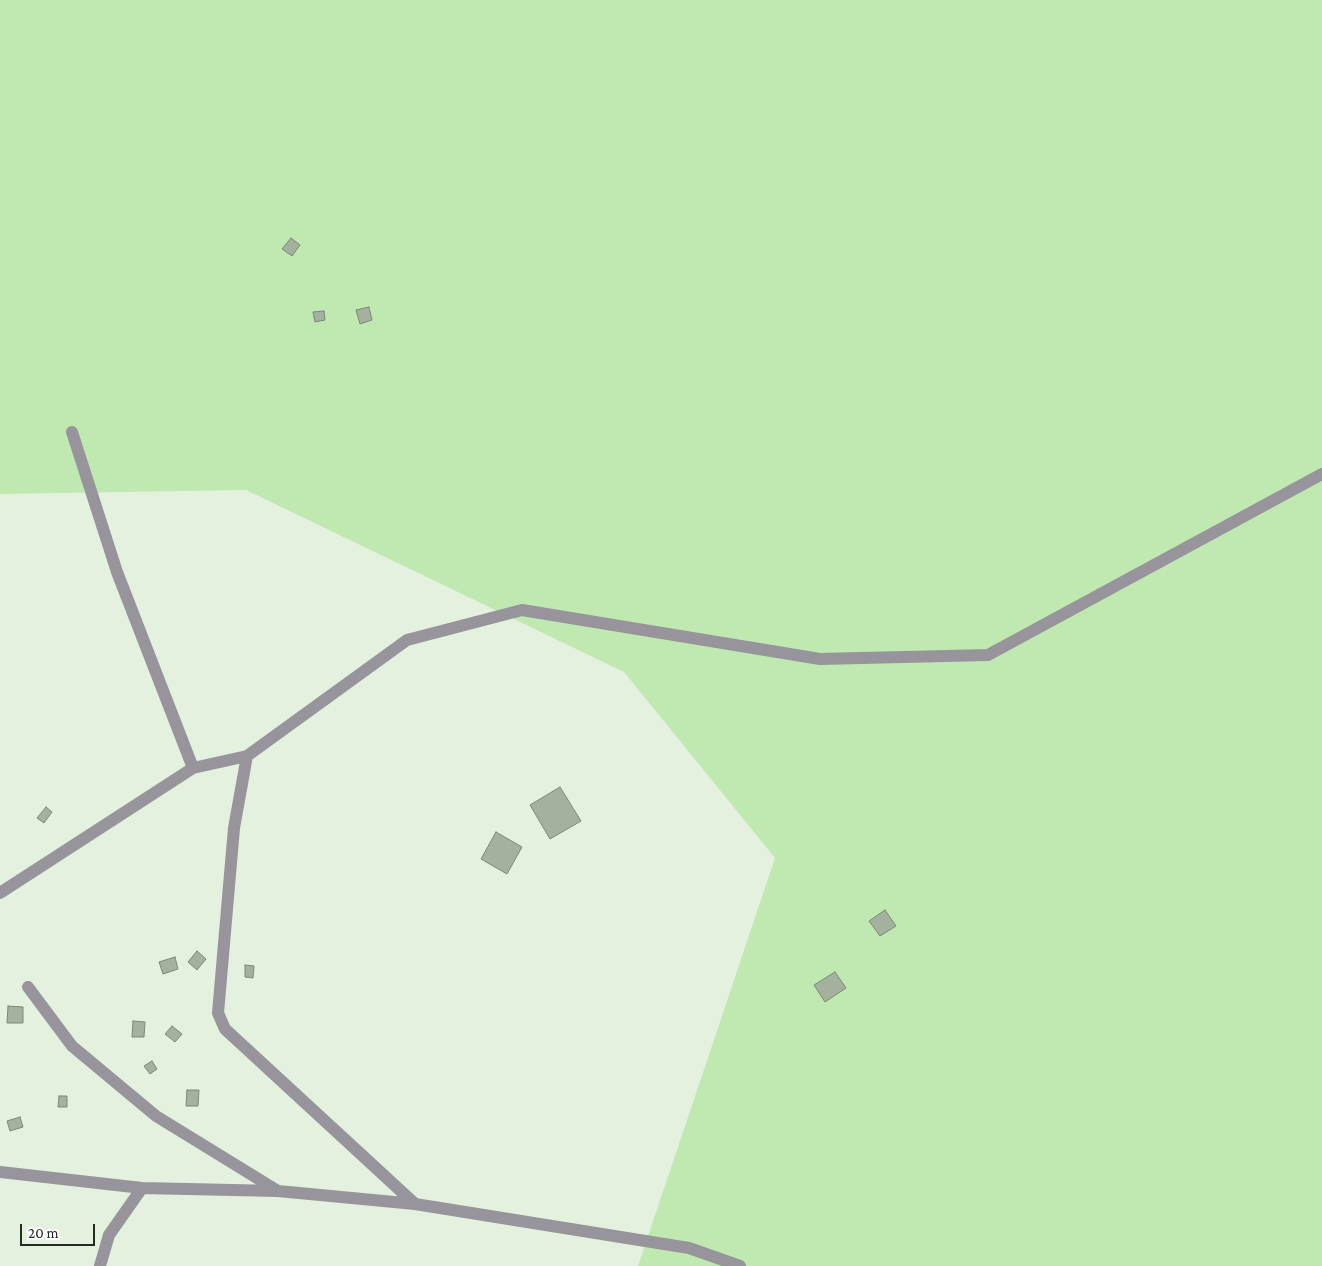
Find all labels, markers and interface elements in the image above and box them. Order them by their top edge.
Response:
scale bar [22,1214,98,1246]
text: 20 m [28,1225,59,1241]

